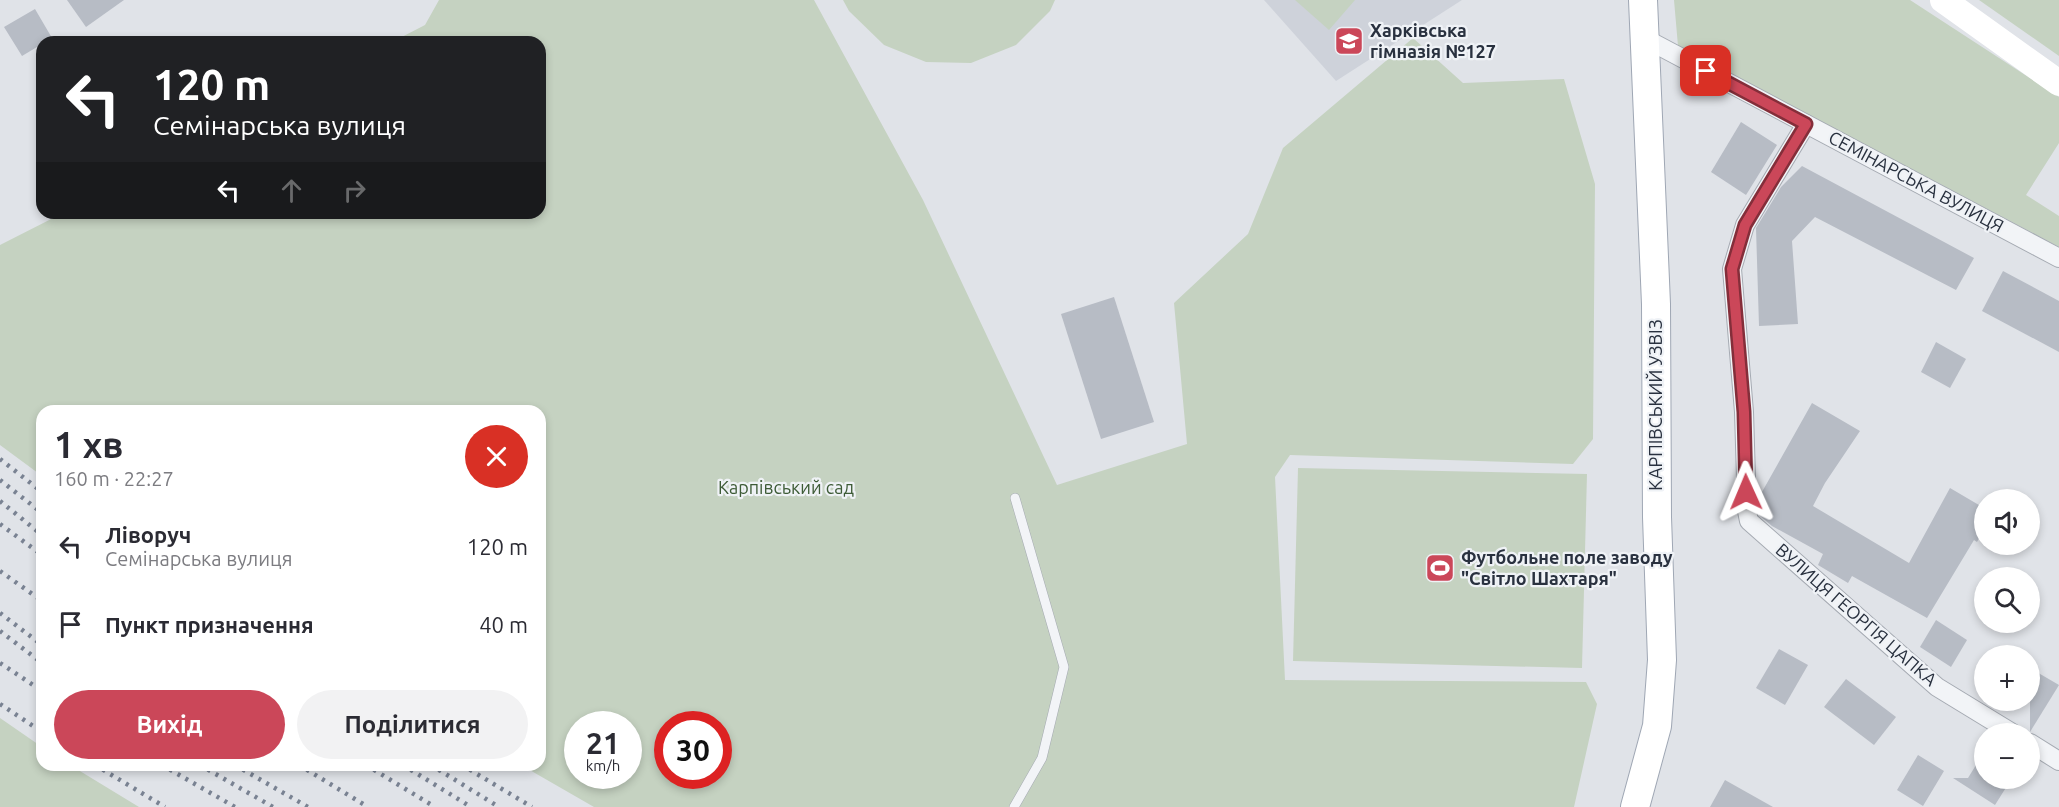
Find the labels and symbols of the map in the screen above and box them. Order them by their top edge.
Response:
place label: Харківська гімназія №127 [1370,20,1496,61]
school or university icon: Харківська гімназія №127 [1333,25,1365,57]
pin [1680,45,1731,96]
street label: СЕМІНАРСЬКА ВУЛИЦЯ [1826,126,2007,236]
street label: КАРПІВСЬКИЙ УЗВІЗ [1645,319,1665,491]
position arrow [1714,460,1778,524]
park label: Карпівський сад [718,477,854,497]
street label: ВУЛИЦЯ ГЕОРГІЯ ЦАПКА [1772,539,1941,690]
place label: Футбольне поле заводу "Світло Шахтаря" [1461,547,1673,588]
sports icon: Футбольне поле заводу "Світло Шахтаря" [1424,552,1456,584]
speed limit sign: 30 [654,711,732,789]

